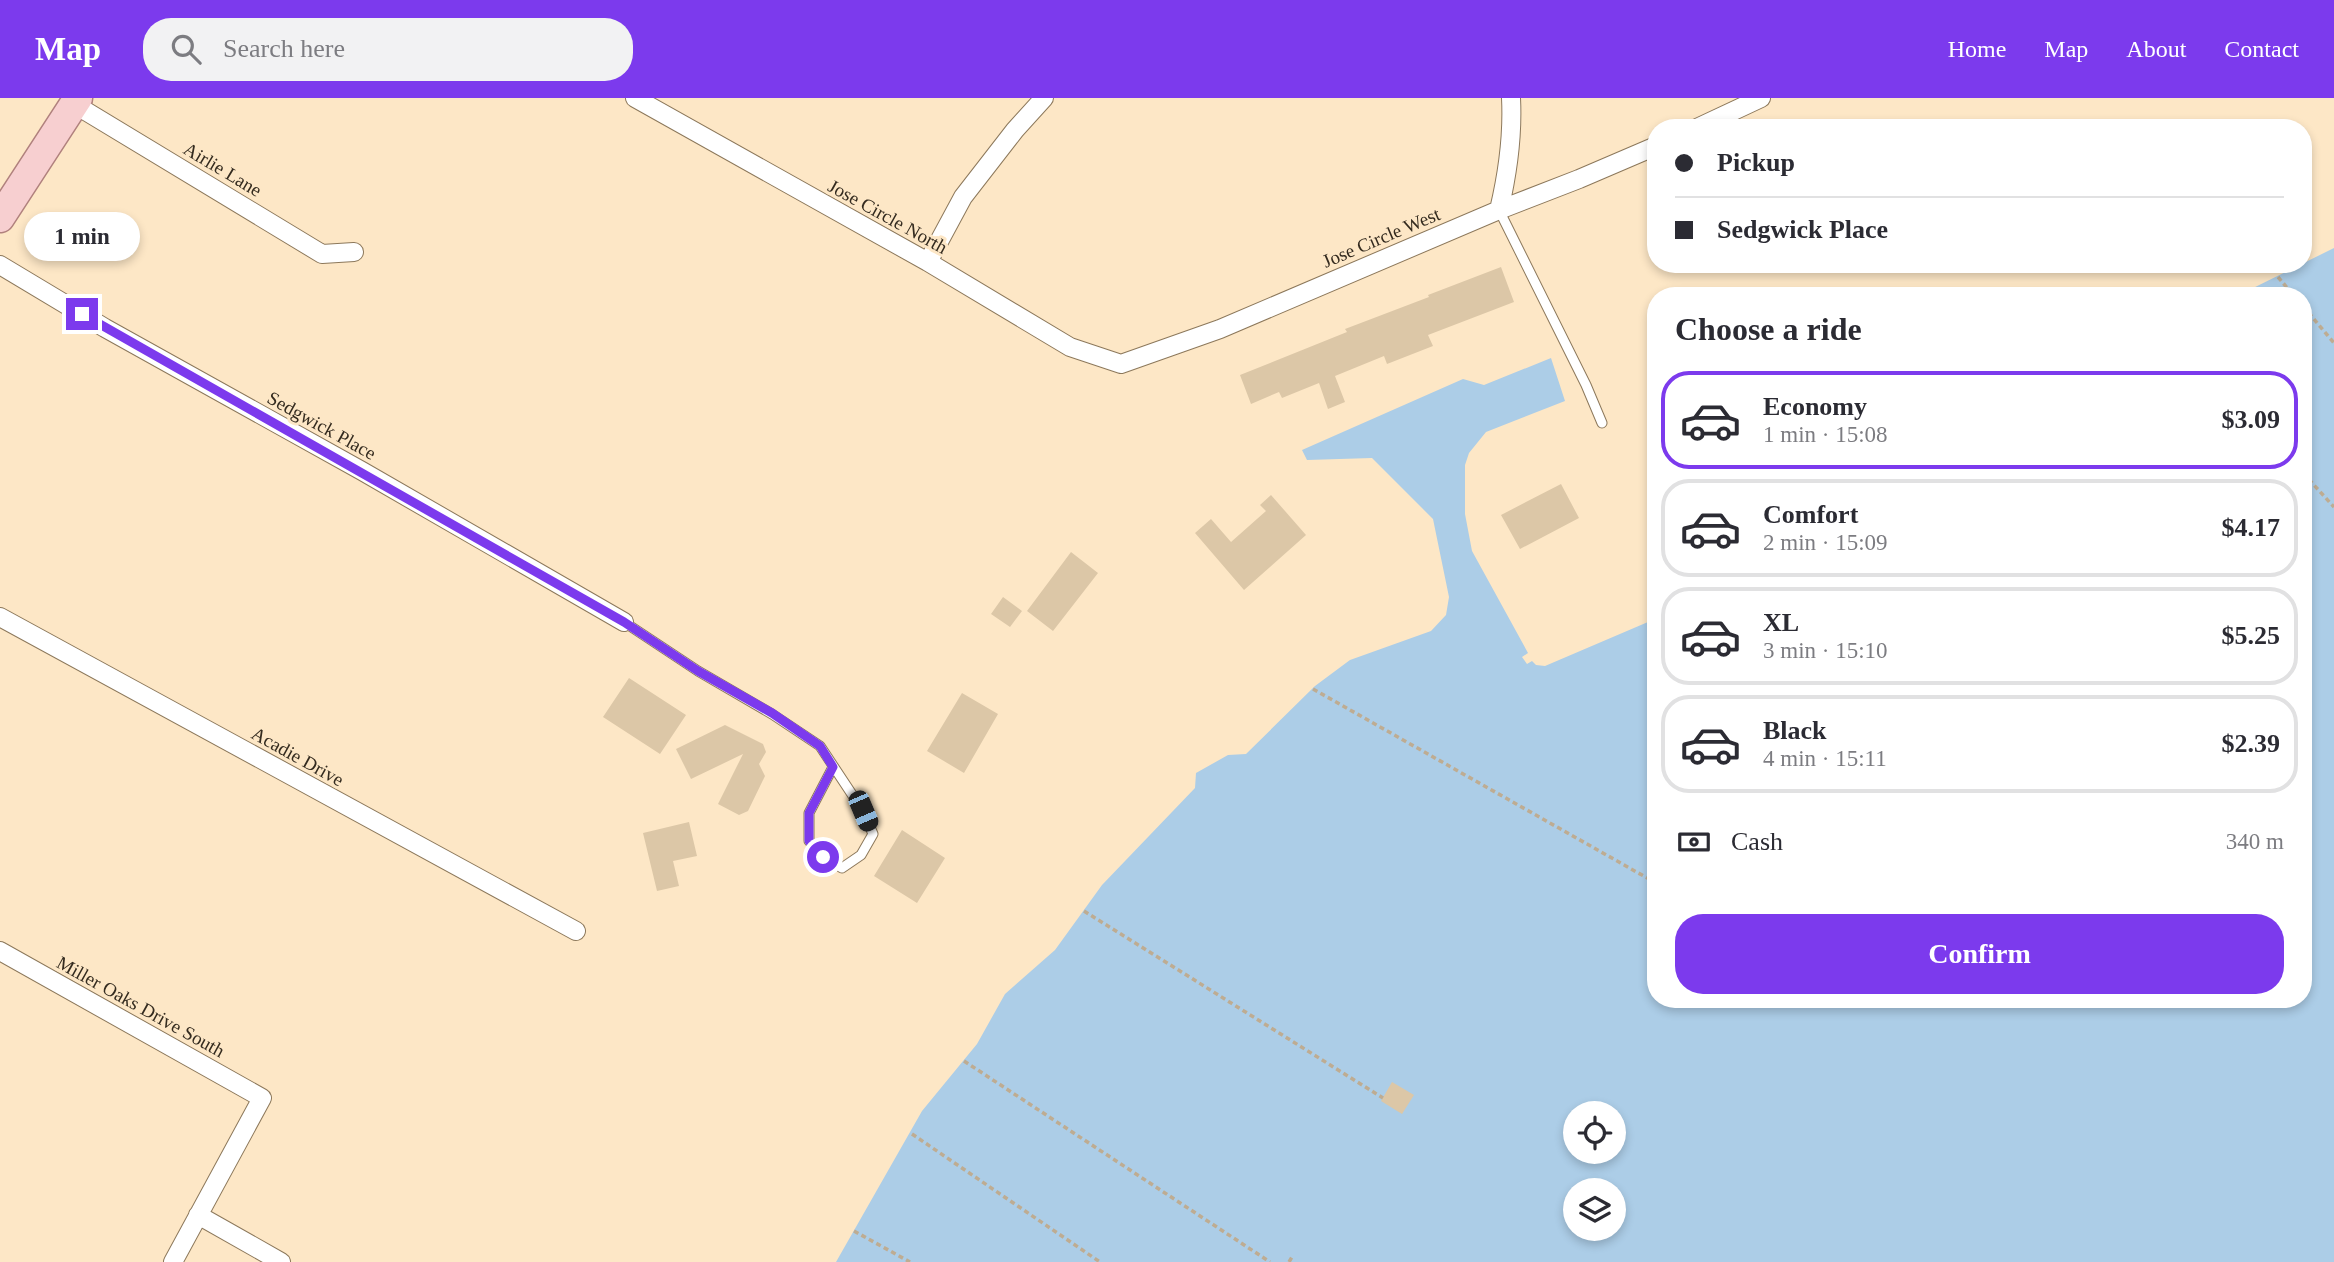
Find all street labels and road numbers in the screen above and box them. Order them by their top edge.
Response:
street label: Airlie Lane [180,138,265,201]
street label: Jose Circle North [825,175,951,258]
street label: Jose Circle West [1319,203,1444,272]
street label: Sedgwick Place [264,387,380,464]
street label: Acadie Drive [248,723,347,790]
street label: Miller Oaks Drive South [53,952,229,1062]

